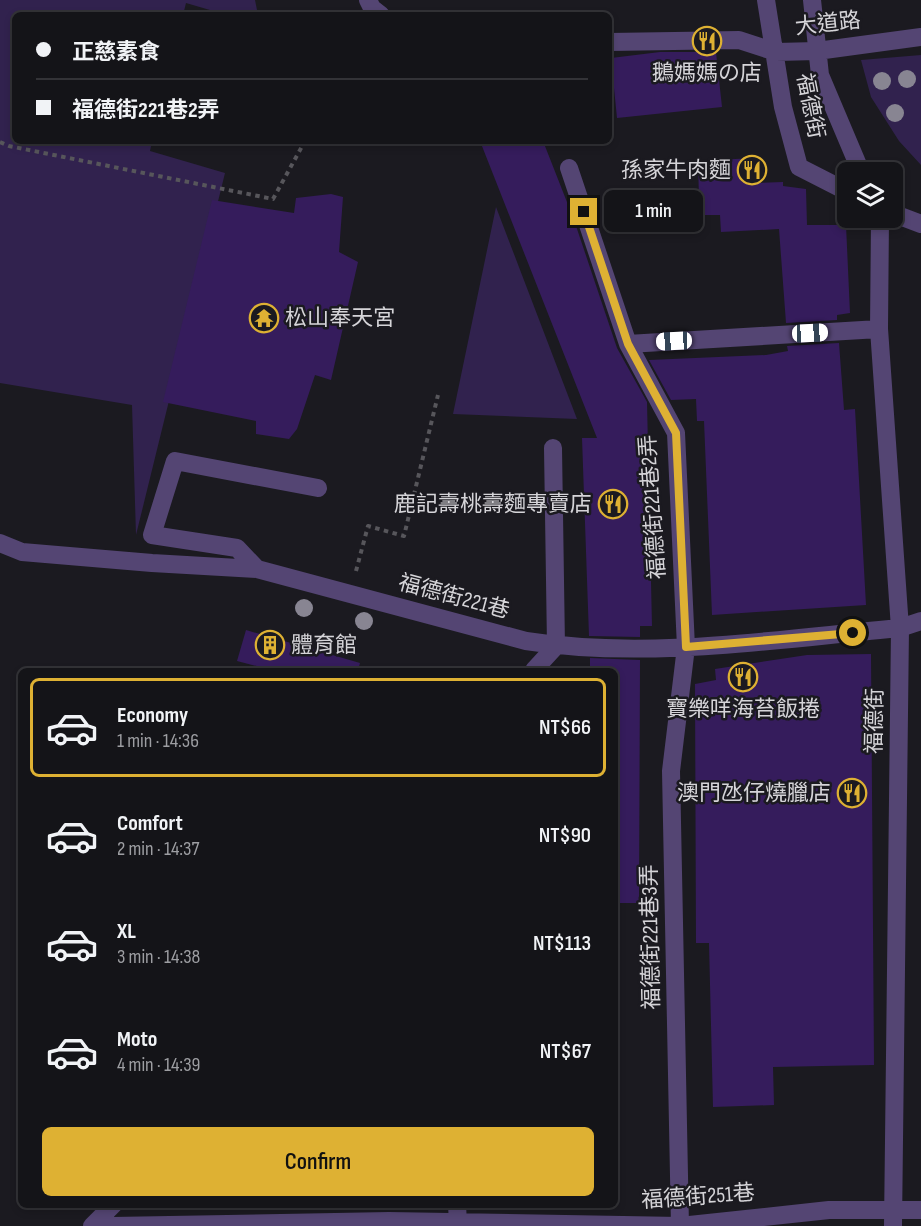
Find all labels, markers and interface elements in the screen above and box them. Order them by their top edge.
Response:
street label: 大道路 [794,7,862,41]
restaurant icon: 鵝媽媽の店 [691,25,723,57]
text: 正慈素食 [72,39,160,66]
place label: 鵝媽媽の店 [652,60,762,87]
street label: 福德街 [790,71,830,141]
text: 福德街221巷2弄 [72,97,220,124]
restaurant icon: 孫家牛肉麵 [736,154,768,186]
place label: 孫家牛肉麵 [621,157,731,184]
map controls [837,162,903,228]
button: layers [837,162,903,228]
callout: 1 min [605,191,704,233]
route end [570,198,597,225]
text: 1 min [635,199,672,223]
temple icon: 松山奉天宮 [248,302,280,334]
place label: 松山奉天宮 [285,305,395,332]
car [792,323,828,343]
car [656,331,692,351]
street label: 福德街221巷2弄 [634,434,672,580]
restaurant icon: 鹿記壽桃壽麵專賣店 [597,488,629,520]
place label: 鹿記壽桃壽麵專賣店 [394,491,592,518]
street label: 福德街221巷 [395,569,513,625]
route start [839,619,866,646]
building icon: 體育館 [254,629,286,661]
place label: 體育館 [291,632,357,659]
restaurant icon: 寶樂咩海苔飯捲 [727,661,759,693]
street label: 福德街 [861,688,889,754]
place label: 寶樂咩海苔飯捲 [666,696,820,723]
icon: car [45,701,99,755]
text: Economy [117,702,188,729]
text: NT$66 [539,714,591,741]
text: 1 min · 14:36 [117,729,199,753]
restaurant icon: 澳門氹仔燒臘店 [836,777,868,809]
place label: 澳門氹仔燒臘店 [677,780,831,807]
icon: car [45,809,99,863]
text: Comfort [117,810,183,837]
text: NT$90 [539,822,591,849]
text: 2 min · 14:37 [117,837,199,861]
street label: 福德街221巷3弄 [636,864,666,1010]
icon: car [45,917,99,971]
text: XL [117,918,136,945]
text: NT$113 [533,930,591,957]
text: 3 min · 14:38 [117,945,200,969]
icon: car [45,1025,99,1079]
text: Moto [117,1026,157,1053]
text: NT$67 [540,1038,591,1065]
text: 4 min · 14:39 [117,1053,200,1077]
button: Confirm [42,1127,594,1196]
street label: 福德街251巷 [640,1180,756,1214]

